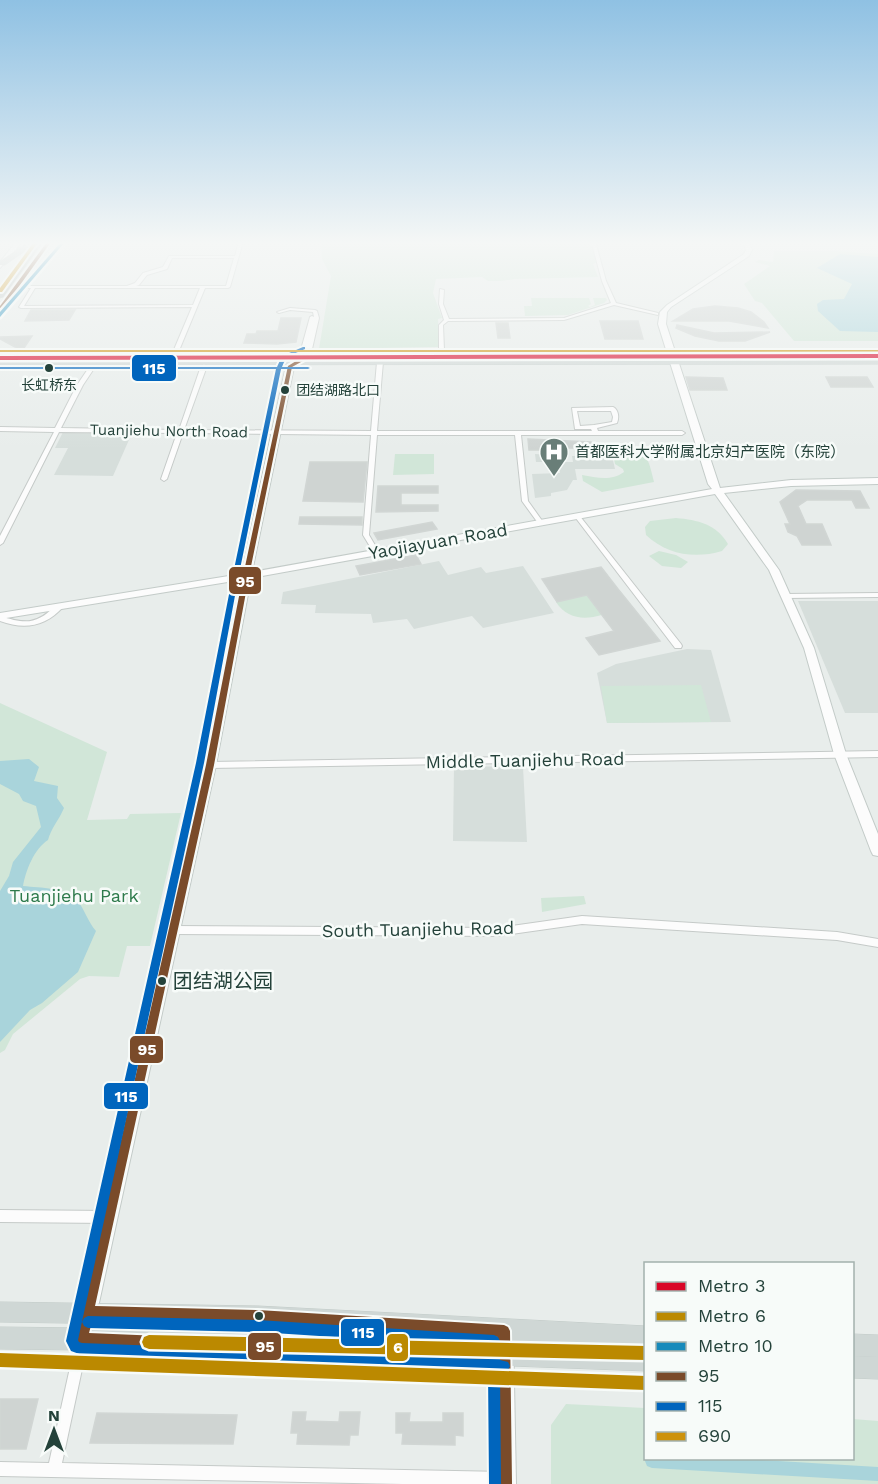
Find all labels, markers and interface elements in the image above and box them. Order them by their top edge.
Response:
line badge: 115 [131,354,177,382]
text: 115 [142,359,166,378]
marker: 长虹桥东 [43,362,55,374]
place label: 长虹桥东 [21,377,77,393]
place label: 团结湖路北口 [296,382,380,398]
marker: 团结湖路北口 [279,384,291,396]
street label: Tuanjiehu North Road [90,421,248,441]
hospital icon: 首都医科大学附属北京妇产医院（东院） [538,436,570,478]
place label: 首都医科大学附属北京妇产医院（东院） [575,443,845,461]
street label: Yaojiayuan Road [367,518,509,564]
line badge: 95 [228,566,262,595]
text: 95 [235,572,255,591]
street label: Middle Tuanjiehu Road [425,748,625,772]
park label: Tuanjiehu Park [9,885,139,906]
street label: South Tuanjiehu Road [322,917,514,941]
place label: 团结湖公园 [173,969,273,993]
marker: 团结湖公园 [156,975,168,987]
line badge: 95 [129,1035,164,1064]
text: 95 [137,1040,157,1059]
line badge: 115 [103,1082,149,1110]
text: 115 [114,1087,138,1106]
legend [644,1262,854,1460]
text: Metro 3 [698,1275,765,1296]
text: Metro 6 [698,1305,766,1326]
unlabelled marker [253,1310,265,1322]
line badge: 115 [340,1318,385,1347]
text: 115 [351,1323,375,1342]
line badge: 95 [247,1332,282,1361]
line badge: 6 [386,1333,409,1362]
text: Metro 10 [698,1335,773,1356]
text: 95 [255,1337,275,1356]
text: 6 [393,1338,403,1357]
text: 95 [698,1365,720,1386]
text: 115 [698,1395,723,1416]
north arrow [24,1400,84,1460]
text: N [48,1406,60,1425]
text: 690 [698,1425,731,1446]

